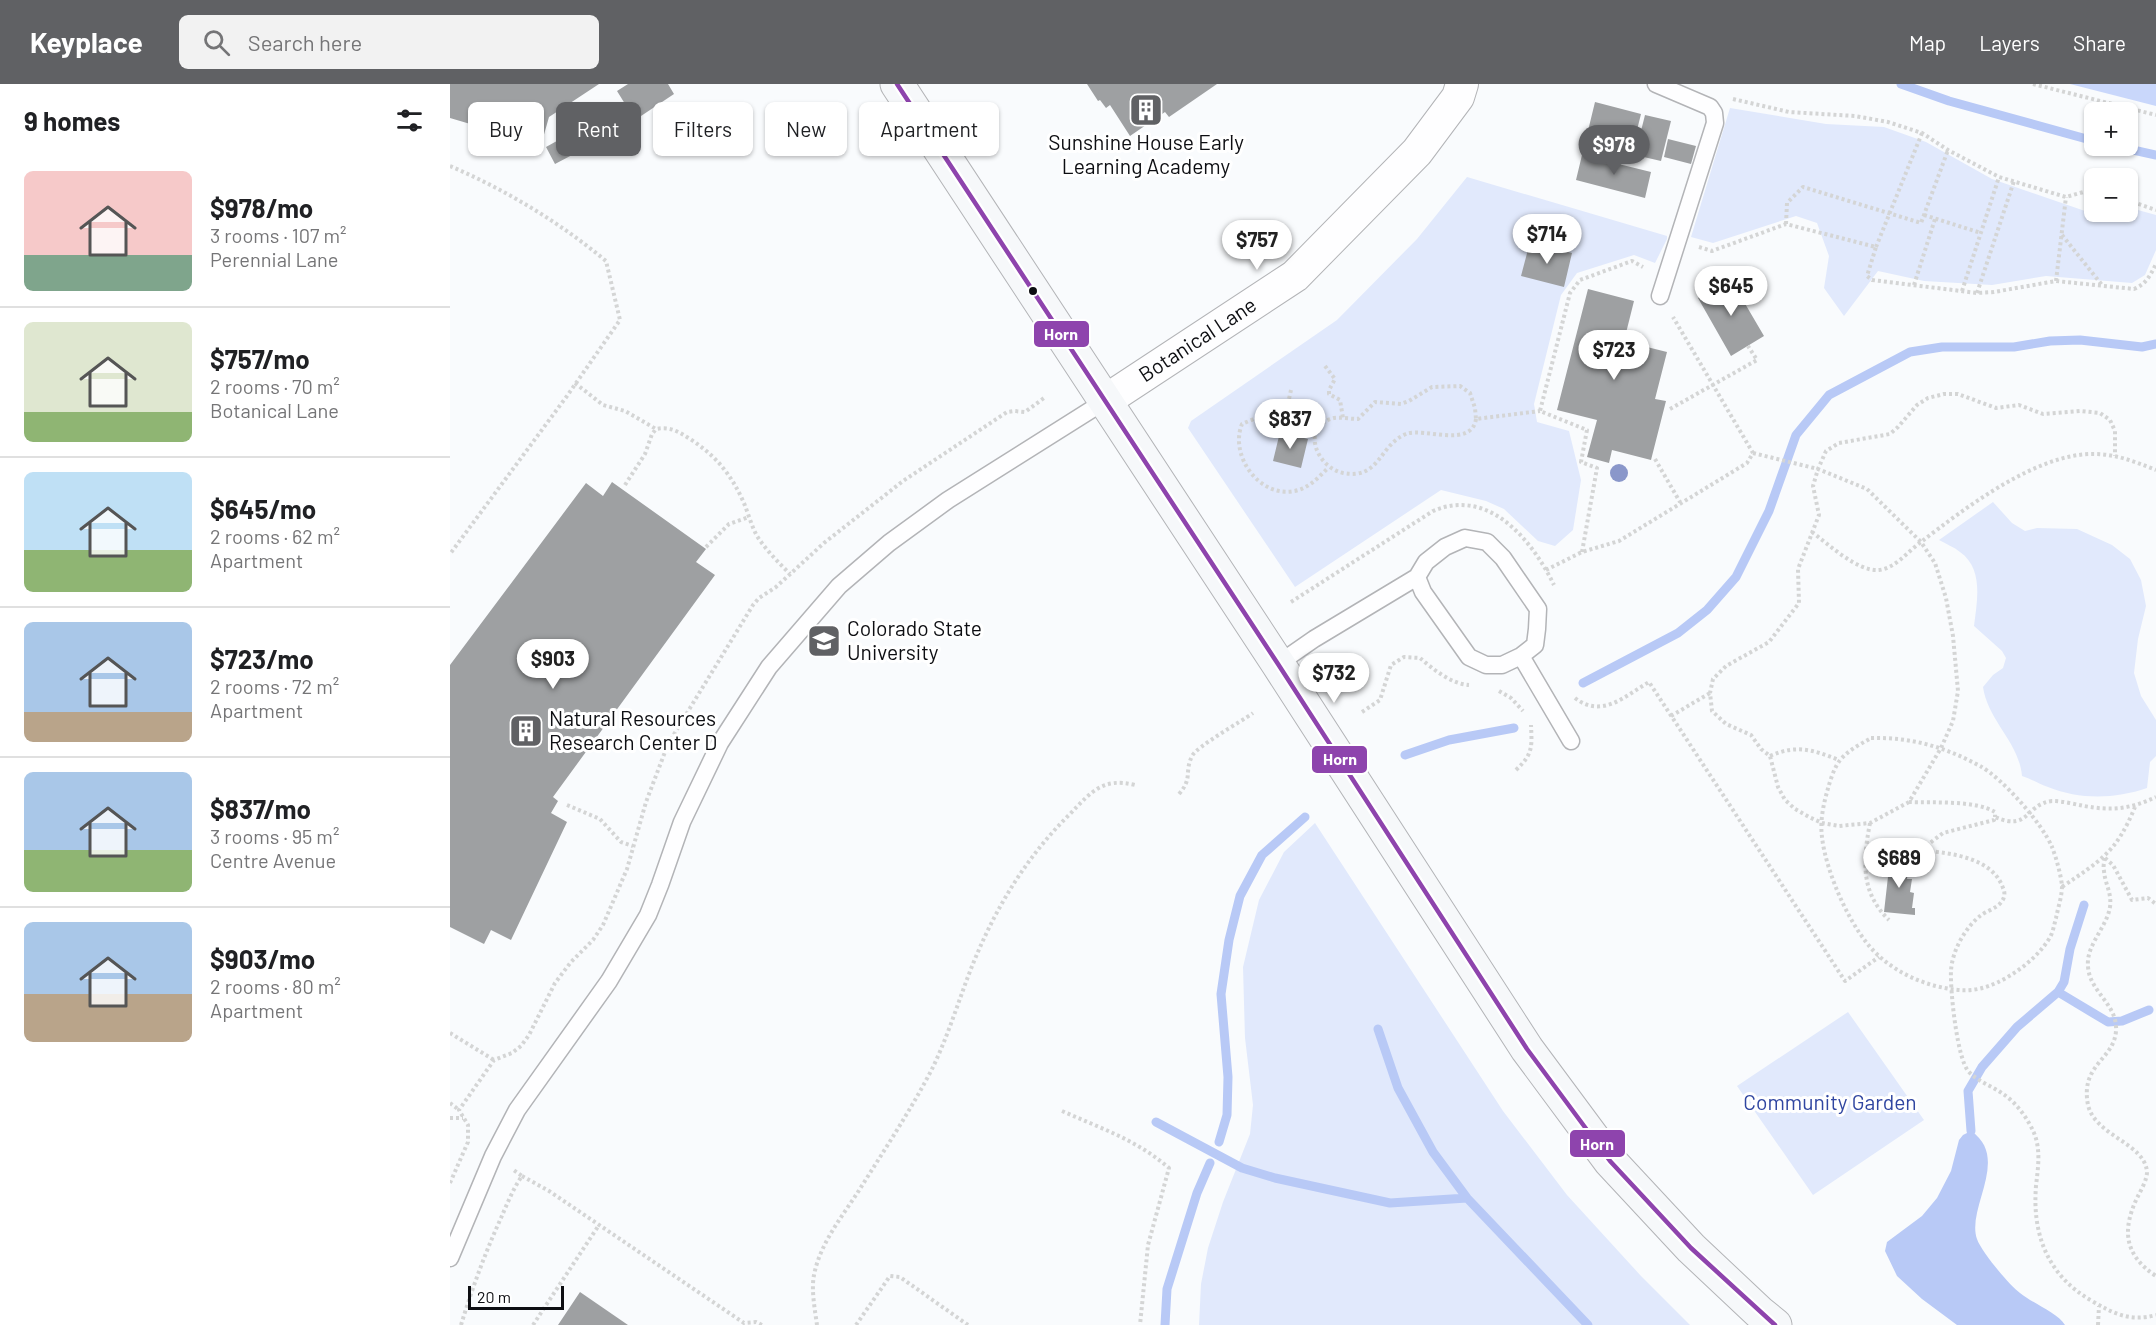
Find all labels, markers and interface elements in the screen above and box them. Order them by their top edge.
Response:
search box [179,15,599,69]
text: Keyplace [30,25,143,59]
icon: search [200,26,233,59]
text: Search here [248,29,362,55]
text: Map [1909,30,1946,55]
text: Layers [1979,30,2040,55]
text: Share [2073,30,2126,55]
building icon: Sunshine House Early Learning Academy [1128,92,1164,128]
chip: Buy [468,102,544,156]
chip: Rent [556,102,641,156]
chip: Filters [653,102,753,156]
chip: New [765,102,847,156]
chip: Apartment [859,102,999,156]
map controls [2084,102,2138,222]
button: + [2084,102,2138,156]
icon: filters [393,104,426,137]
text: 9 homes [24,105,120,136]
pin: $978 [1578,125,1650,176]
place label: Sunshine House Early Learning Academy [1048,129,1244,178]
text: $978 [1593,132,1635,156]
button: − [2084,168,2138,222]
text: $978/mo [210,192,313,223]
icon: home [72,195,144,267]
pin: $714 [1511,214,1583,265]
pin: $757 [1221,220,1293,271]
text: $714 [1527,221,1567,245]
text: 3 rooms · 107 m² [210,223,346,247]
text: $757 [1236,227,1278,251]
text: Perennial Lane [210,247,338,271]
pin: $645 [1695,266,1767,317]
text: $645 [1708,273,1754,297]
unlabelled marker [1027,285,1039,297]
street label: Botanical Lane [1134,291,1260,386]
line badge: Horn [1033,320,1090,348]
text: Horn [1044,324,1078,343]
pin: $723 [1578,330,1650,381]
text: $723 [1592,337,1636,361]
text: $757/mo [210,343,310,374]
icon: home [72,346,144,418]
text: 2 rooms · 70 m² [210,374,340,398]
text: Botanical Lane [210,398,339,422]
pin: $837 [1254,399,1326,450]
text: $837 [1269,406,1311,430]
text: $645/mo [210,493,316,524]
icon: home [72,496,144,568]
text: 2 rooms · 62 m² [210,524,340,548]
text: Apartment [210,548,303,572]
place label: Colorado State University [847,615,982,664]
school or university icon: Colorado State University [806,623,842,659]
pin: $903 [517,639,589,690]
text: $723/mo [210,643,314,674]
icon: home [72,646,144,718]
text: $903 [531,646,575,670]
pin: $732 [1298,653,1370,704]
text: $732 [1312,660,1356,684]
text: 2 rooms · 72 m² [210,674,339,698]
text: Apartment [210,698,303,722]
place label: Natural Resources Research Center D [549,705,717,754]
building icon: Natural Resources Research Center D [508,713,544,749]
line badge: Horn [1311,745,1368,774]
text: Horn [1323,749,1357,768]
text: $837/mo [210,793,311,824]
icon: home [72,796,144,868]
text: 3 rooms · 95 m² [210,824,339,848]
pin: $689 [1863,838,1935,889]
text: $689 [1877,845,1921,869]
text: Centre Avenue [210,848,336,872]
text: $903/mo [210,943,315,974]
icon: home [72,946,144,1018]
text: 2 rooms · 80 m² [210,974,341,998]
text: Apartment [210,998,303,1022]
park label: Community Garden [1743,1089,1917,1114]
line badge: Horn [1569,1129,1626,1158]
text: Horn [1580,1134,1614,1153]
scale bar [468,1283,564,1310]
text: 20 m [477,1287,511,1306]

